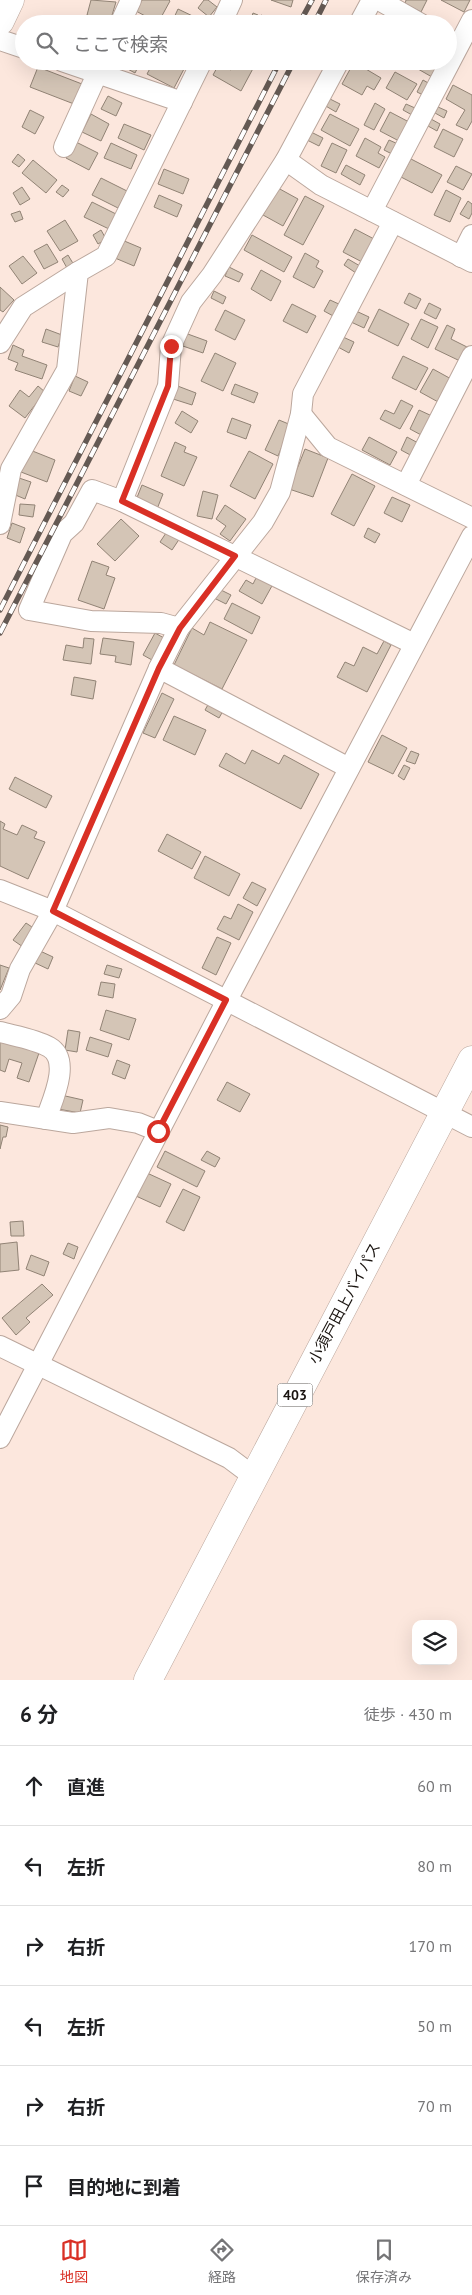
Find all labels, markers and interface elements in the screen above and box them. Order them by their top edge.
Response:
search box [15,15,457,70]
icon: search [33,29,61,57]
text: ここで検索 [73,32,168,56]
route end [160,335,183,358]
route start [147,1120,170,1143]
street label: 小須戸田上バイパス [304,1239,384,1367]
road number: 403 [278,1384,312,1406]
map controls [412,1620,457,1665]
button: layers [412,1620,457,1665]
text: 6 分 [20,1701,58,1728]
text: 徒歩 · 430 m [364,1704,452,1724]
icon: ahead [20,1772,48,1800]
text: 直進 [67,1775,105,1799]
text: 60 m [417,1776,452,1796]
icon: left [20,1852,48,1880]
text: 左折 [67,1855,105,1879]
text: 80 m [417,1856,452,1876]
icon: right [20,1932,48,1960]
text: 右折 [67,1935,105,1959]
text: 170 m [409,1936,452,1956]
icon: left [20,2012,48,2040]
text: 左折 [67,2015,105,2039]
text: 50 m [417,2016,452,2036]
icon: right [20,2092,48,2120]
text: 右折 [67,2095,105,2119]
text: 70 m [417,2096,452,2116]
icon: arrive [20,2172,48,2200]
text: 目的地に到着 [67,2175,181,2199]
tab: 地図 [60,2236,88,2286]
tab: 経路 [208,2236,236,2286]
tab: 保存済み [356,2236,412,2286]

